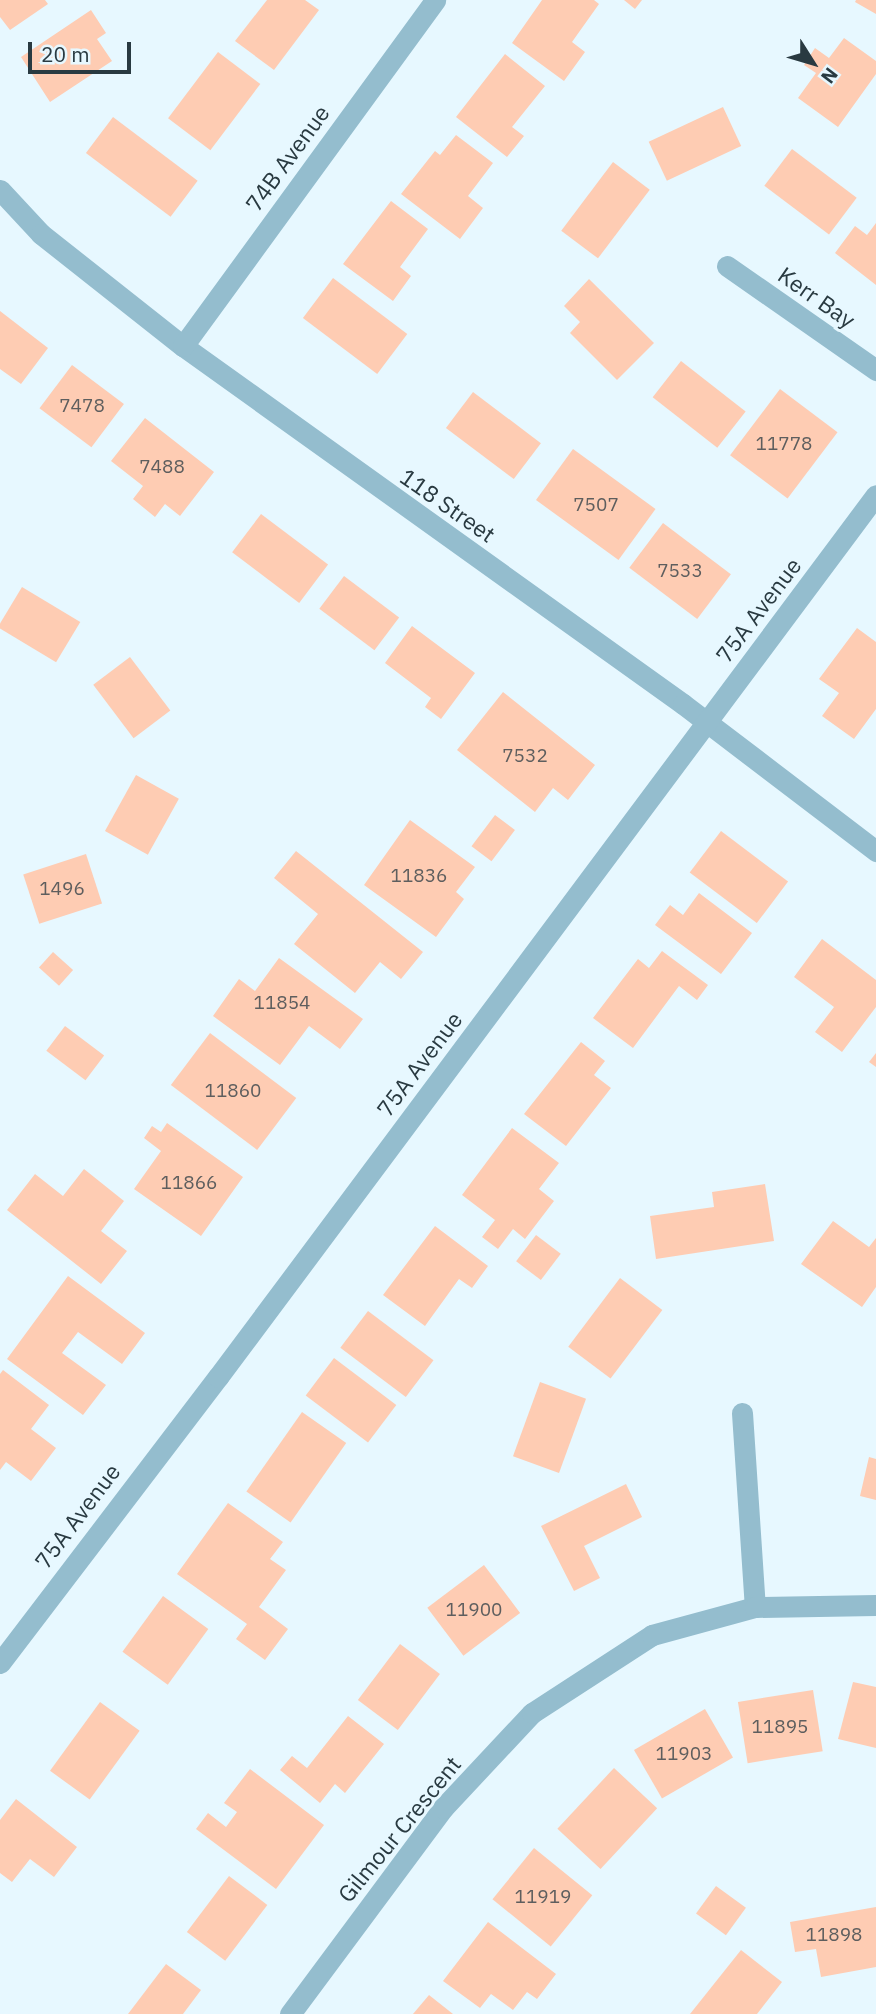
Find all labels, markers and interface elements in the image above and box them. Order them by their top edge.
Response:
scale bar [32,28,135,72]
north arrow [778,28,848,98]
text: 20 m [41,40,90,68]
text: N [816,63,844,88]
street label: 74B Avenue [239,99,335,217]
street label: Kerr Bay [773,261,861,333]
house number: 7478 [59,395,105,417]
house number: 11778 [756,433,812,455]
house number: 7488 [139,456,185,478]
street label: 118 Street [395,462,501,548]
house number: 7507 [573,494,619,516]
street label: 75A Avenue [709,552,807,668]
house number: 7533 [657,560,703,582]
house number: 7532 [502,745,548,767]
house number: 11836 [391,865,447,887]
house number: 1496 [39,878,85,900]
house number: 11854 [254,992,310,1014]
street label: 75A Avenue [370,1006,468,1122]
house number: 11860 [205,1080,261,1102]
house number: 11866 [161,1172,217,1194]
street label: 75A Avenue [28,1458,126,1574]
house number: 11900 [446,1599,502,1621]
house number: 11895 [752,1716,808,1738]
house number: 11903 [656,1743,712,1765]
street label: Gilmour Crescent [332,1751,466,1907]
house number: 11919 [515,1886,571,1908]
house number: 11898 [806,1924,862,1946]

